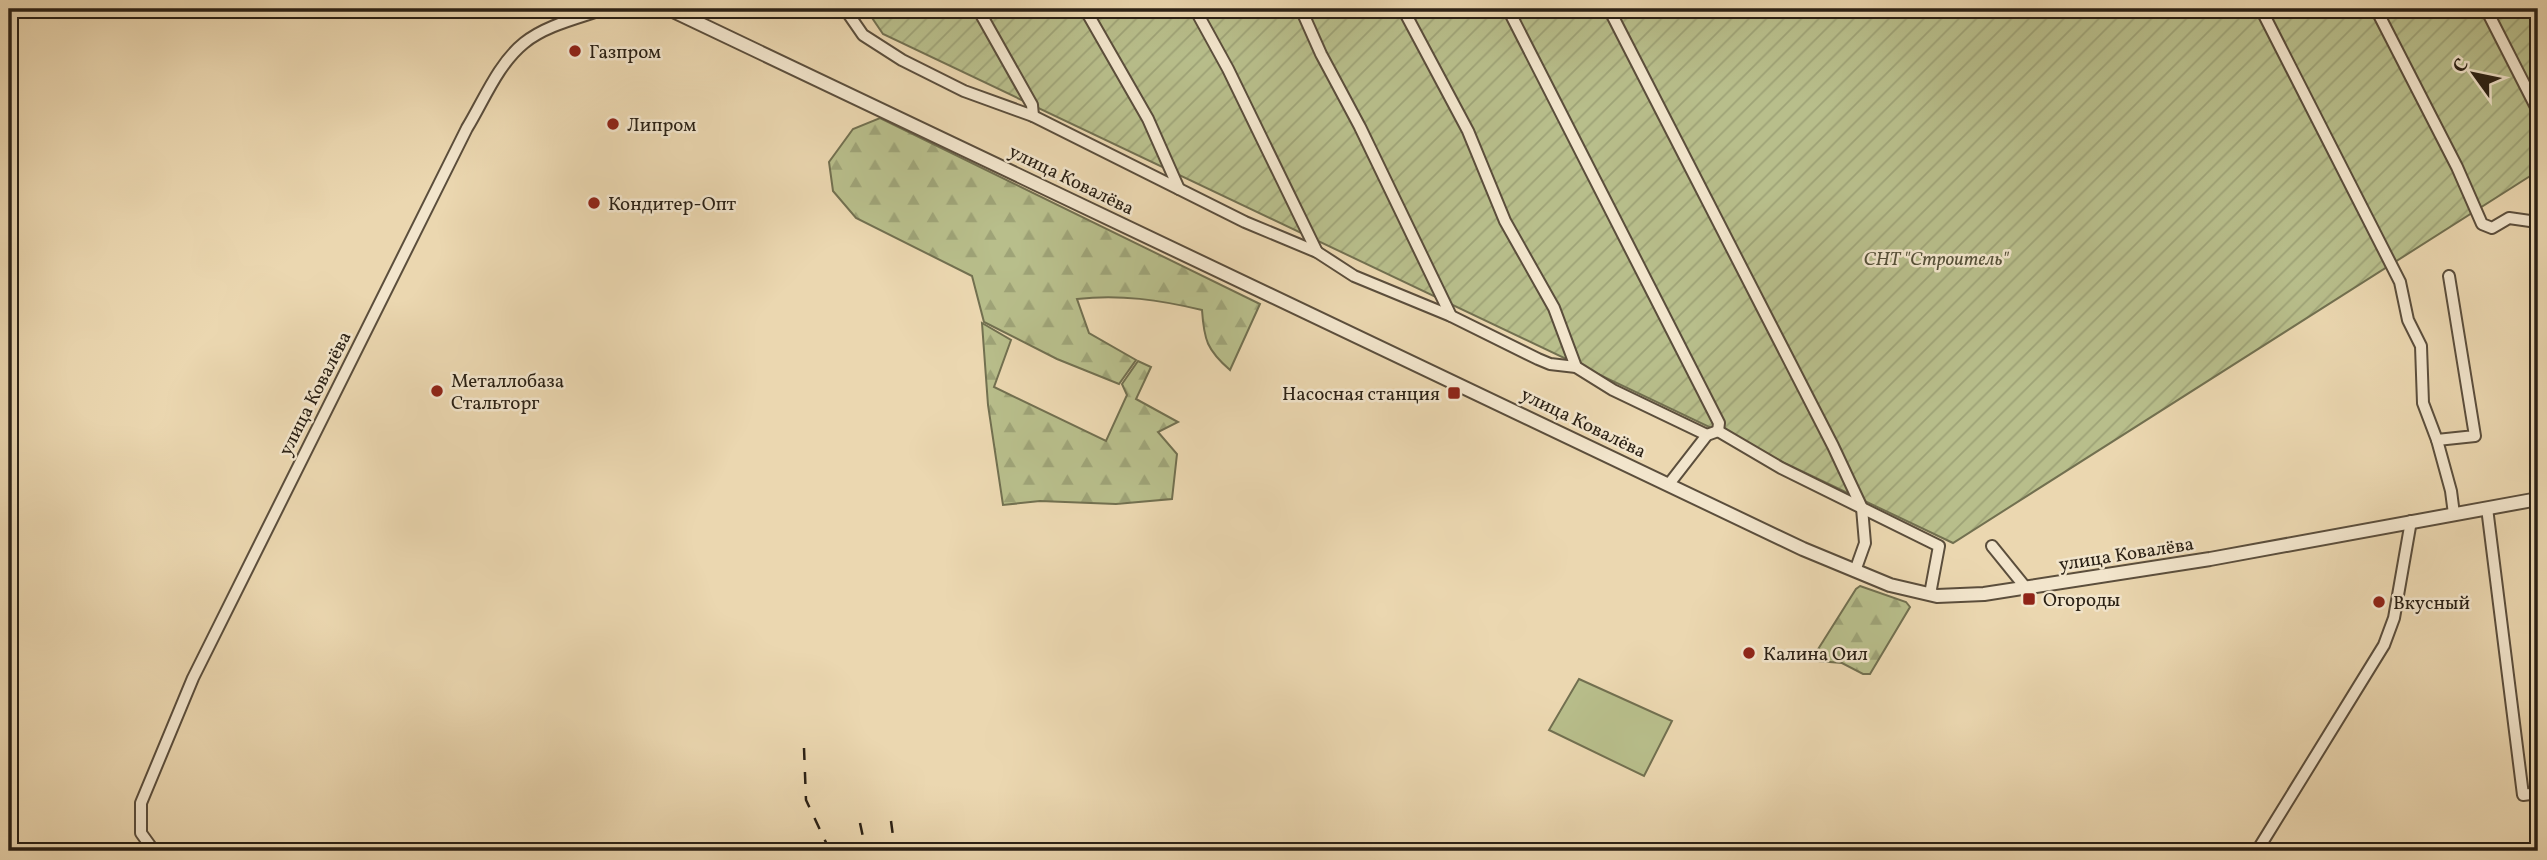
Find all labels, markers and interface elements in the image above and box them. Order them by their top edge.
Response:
north arrow [2438,38,2508,108]
place label: Газпром [589,40,661,66]
marker: Газпром [567,43,583,59]
text: С [2447,54,2476,78]
place label: Липром [627,113,696,139]
marker: Липром [605,116,621,132]
street label: улица Ковалёва [1004,139,1138,222]
place label: Кондитер-Опт [608,192,737,218]
marker: Кондитер-Опт [586,195,602,211]
park label: СНТ "Строитель" [1863,247,2009,273]
street label: улица Ковалёва [273,327,358,461]
place label: Металлобаза Стальторг [451,369,564,417]
place label: Насосная станция [1282,382,1440,408]
street label: улица Ковалёва [1516,382,1650,465]
marker: Металлобаза Стальторг [429,383,445,399]
marker: Насосная станция [1446,385,1462,401]
street label: улица Ковалёва [2057,531,2196,578]
place label: Огороды [2043,588,2120,614]
marker: Огороды [2021,591,2037,607]
place label: Вкусный [2393,591,2470,617]
marker: Вкусный [2371,594,2387,610]
place label: Калина Оил [1763,642,1868,668]
marker: Калина Оил [1741,645,1757,661]

